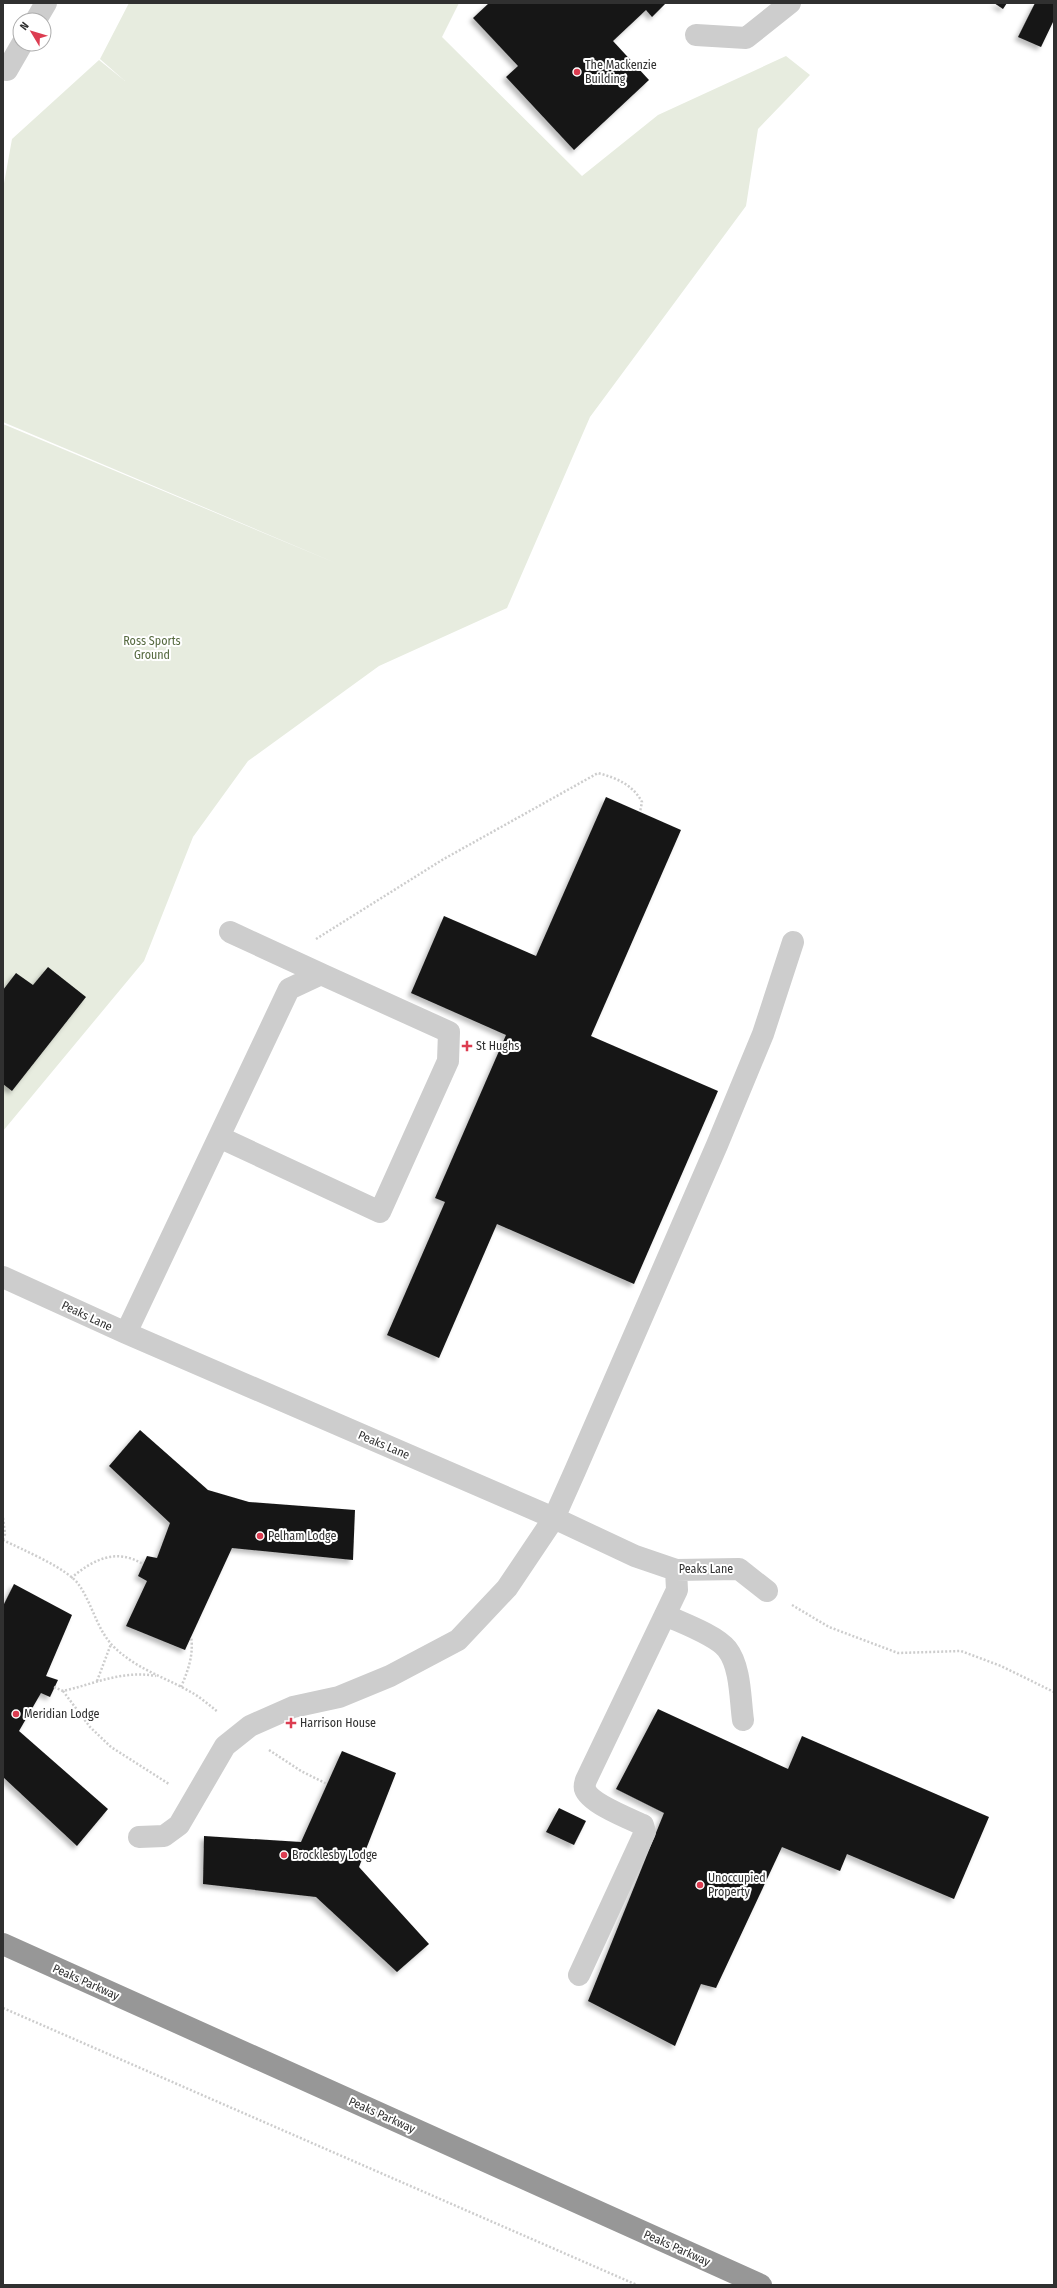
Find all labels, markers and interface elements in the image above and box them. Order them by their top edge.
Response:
north arrow [12,12,52,52]
text: N [17,20,32,33]
place label: The Mackenzie Building [585,58,657,86]
marker: The Mackenzie Building [572,67,582,77]
park label: Ross Sports Ground [123,634,181,662]
place label: St Hughs [476,1039,519,1053]
marker: St Hughs [461,1040,473,1052]
street label: Peaks Lane [59,1298,115,1334]
street label: Peaks Lane [356,1428,412,1462]
place label: Pelham Lodge [268,1529,337,1543]
marker: Pelham Lodge [255,1531,265,1541]
street label: Peaks Lane [679,1562,733,1576]
place label: Meridian Lodge [24,1707,99,1721]
marker: Meridian Lodge [11,1709,21,1719]
place label: Harrison House [300,1716,376,1730]
marker: Harrison House [285,1717,297,1729]
place label: Brocklesby Lodge [292,1848,377,1862]
marker: Brocklesby Lodge [279,1850,289,1860]
place label: Unoccupied Property [708,1871,766,1899]
marker: Unoccupied Property [695,1880,705,1890]
street label: Peaks Parkway [51,1961,122,2003]
street label: Peaks Parkway [347,2094,418,2136]
street label: Peaks Parkway [642,2227,713,2269]

